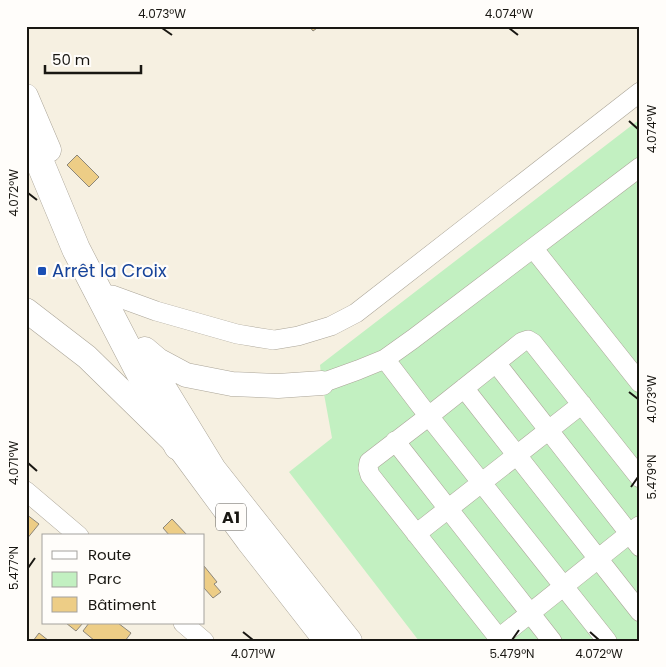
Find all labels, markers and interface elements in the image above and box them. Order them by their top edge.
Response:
text: 4.073°W [138,5,186,22]
text: 4.074°W [485,5,533,22]
scale bar [45,42,141,74]
text: 50 m [52,49,90,70]
text: 4.074°W [643,105,660,153]
text: 4.072°W [5,169,22,217]
place label: Arrêt la Croix [52,258,167,283]
marker: Arrêt la Croix [36,265,48,277]
text: 4.073°W [643,375,660,423]
text: 4.071°W [5,440,22,485]
text: 5.479°N [643,454,660,500]
road number: A1 [216,504,246,530]
legend [42,534,205,624]
text: Route [88,544,131,565]
text: 5.477°N [5,546,22,590]
text: Parc [88,568,122,589]
text: Bâtiment [88,594,156,615]
text: 4.071°W [231,645,276,662]
text: 5.479°N [489,645,535,662]
text: 4.072°W [575,645,623,662]

